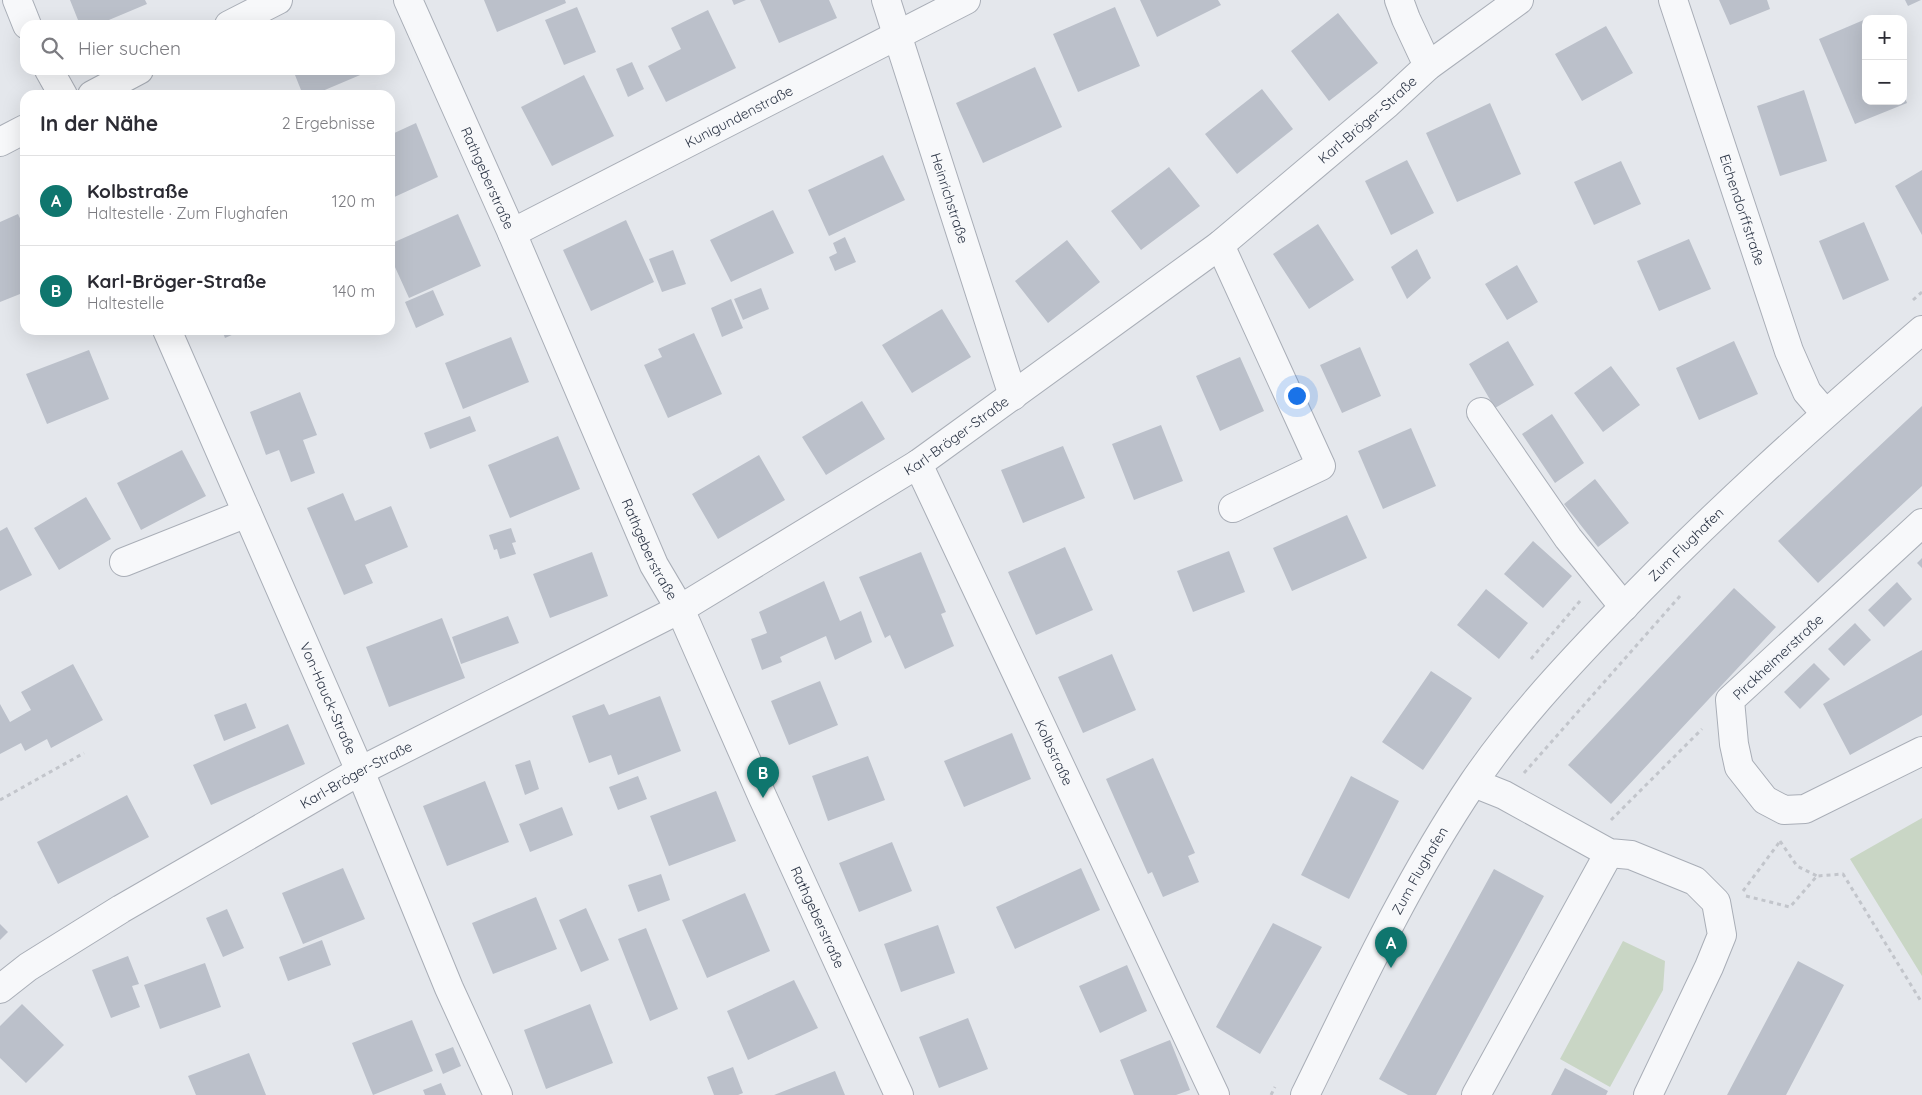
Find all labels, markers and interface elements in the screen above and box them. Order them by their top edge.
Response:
map controls [1862,15,1907,105]
button: + [1862,15,1907,60]
search box [20,20,395,75]
icon: search [38,34,66,62]
text: Hier suchen [78,36,181,60]
button: − [1862,60,1907,105]
street label: Karl-Bröger-Straße [1314,72,1421,167]
street label: Kunigundenstraße [682,81,796,152]
text: In der Nähe [40,110,158,136]
text: 2 Ergebnisse [282,113,375,133]
street label: Rathgeberstraße [457,124,518,232]
street label: Heinrichstraße [927,150,972,246]
street label: Eichendorffstraße [1716,152,1769,268]
text: Kolbstraße [87,179,189,203]
text: A [51,191,61,211]
text: 120 m [332,191,375,211]
text: Haltestelle · Zum Flughafen [87,203,288,223]
text: Karl-Bröger-Straße [87,269,267,293]
text: B [51,281,61,301]
text: 140 m [332,281,375,301]
text: Haltestelle [87,293,164,313]
your location [1284,383,1310,409]
street label: Karl-Bröger-Straße [900,392,1012,480]
street label: Rathgeberstraße [618,496,682,603]
street label: Zum Flughafen [1645,504,1727,585]
street label: Pirckheimerstraße [1729,610,1827,704]
street label: Von-Hauck-Straße [296,640,361,757]
street label: Kolbstraße [1031,717,1077,789]
street label: Karl-Bröger-Straße [297,737,415,813]
pin: B [747,757,779,798]
street label: Zum Flughafen [1388,823,1452,918]
street label: Rathgeberstraße [786,863,849,971]
pin: A [1375,927,1407,968]

